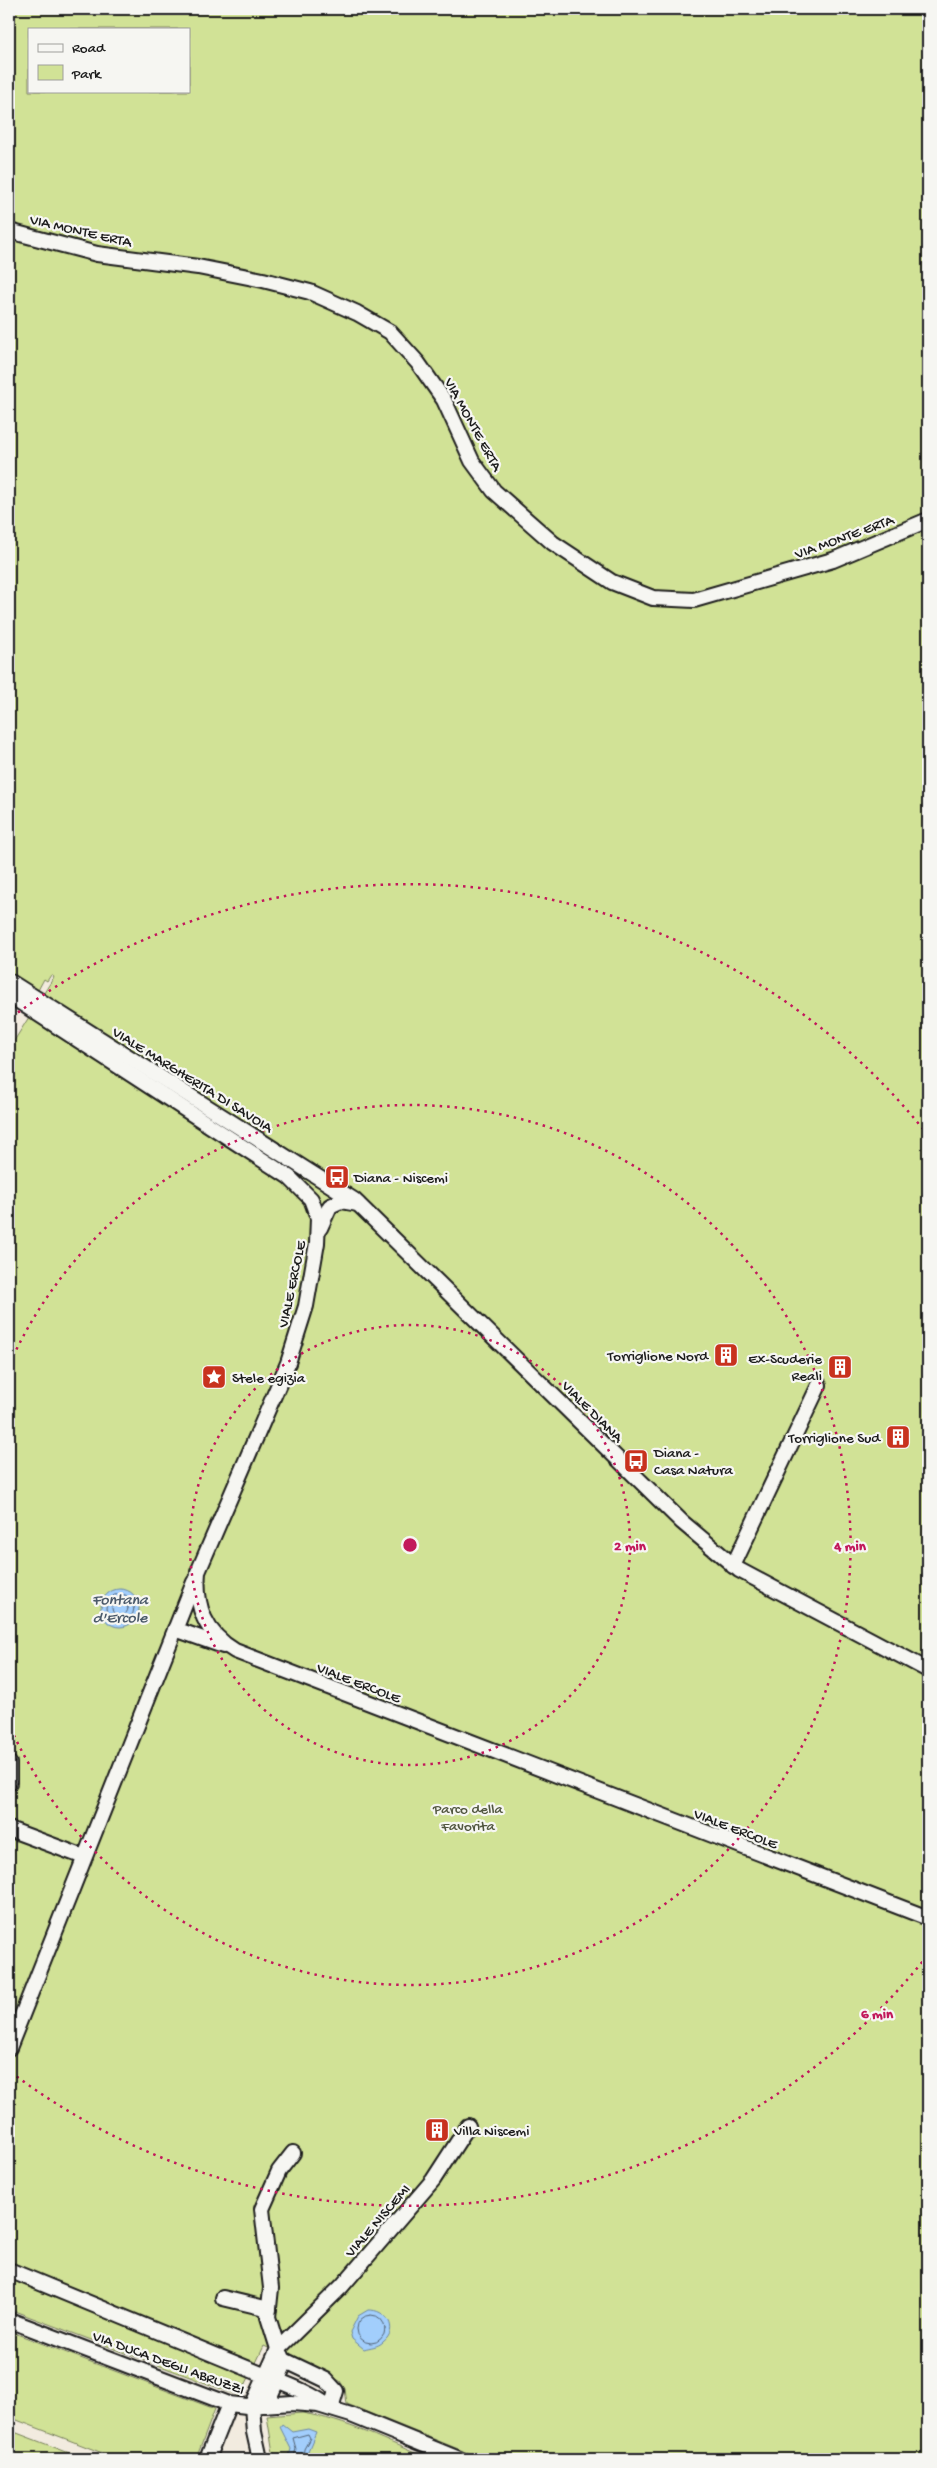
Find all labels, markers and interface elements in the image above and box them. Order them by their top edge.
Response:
legend [28,28,190,92]
text: Road [72,40,106,58]
text: Park [71,66,102,84]
street label: VIA MONTE ERTA [27,211,134,253]
street label: VIA MONTE ERTA [439,374,506,476]
street label: VIA MONTE ERTA [792,511,898,564]
street label: VIALE MARGHERITA DI SAVOIA [108,1023,276,1138]
bus stop icon: Diana - Niscemi [324,1164,350,1190]
place label: Diana - Niscemi [353,1170,448,1188]
street label: VIALE ERCOLE [275,1239,311,1330]
building icon: Torriglione Nord [713,1342,739,1368]
place label: Torriglione Nord [607,1348,709,1366]
place label: Ex-Scuderie Reali [748,1351,822,1386]
building icon: Ex-Scuderie Reali [827,1354,853,1380]
place icon: Stele egizia [201,1364,227,1390]
place label: Stele egizia [232,1370,306,1388]
street label: VIALE DIANA [556,1377,627,1448]
building icon: Torriglione Sud [885,1424,911,1450]
place label: Torriglione Sud [787,1430,881,1448]
place label: Diana - Casa Natura [653,1445,733,1480]
bus stop icon: Diana - Casa Natura [623,1448,649,1474]
centre of rings [401,1536,419,1554]
text: 2 min [614,1538,647,1556]
text: 4 min [833,1538,867,1556]
water label: Fontana d'Ercole [92,1592,149,1629]
street label: VIALE ERCOLE [313,1659,403,1708]
park label: Parco della Favorita [432,1801,504,1836]
street label: VIALE ERCOLE [690,1805,780,1854]
text: 6 min [861,2006,894,2024]
building icon: Villa Niscemi [424,2117,450,2143]
place label: Villa Niscemi [453,2123,529,2141]
street label: VIALE NISCEMI [341,2181,415,2262]
street label: VIA DUCA DEGLI ABRUZZI [89,2328,247,2400]

